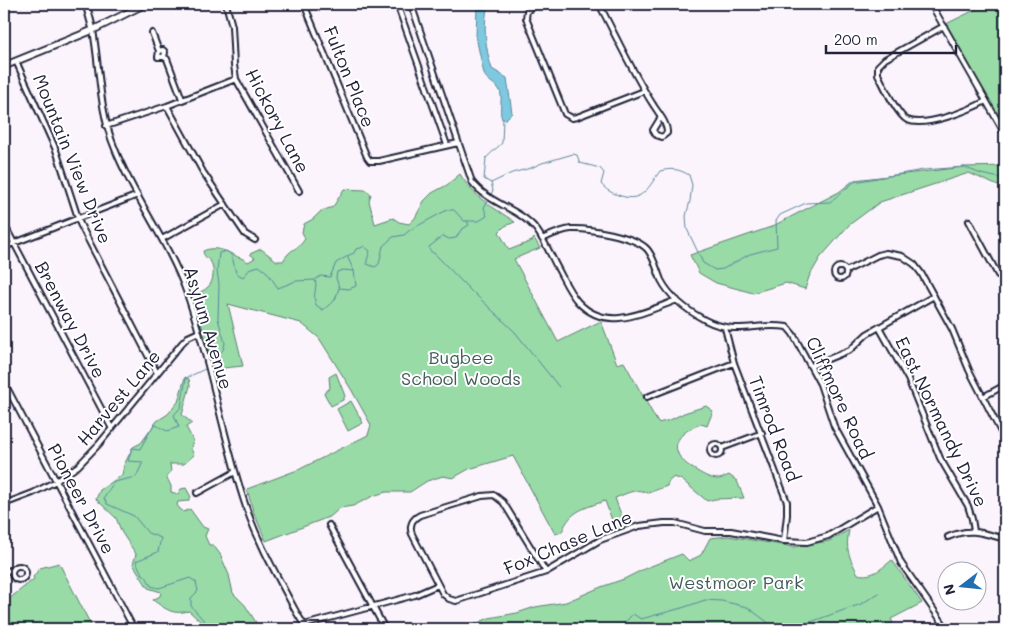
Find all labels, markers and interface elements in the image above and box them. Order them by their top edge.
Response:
street label: Fulton Place [319,22,381,131]
scale bar [826,22,956,54]
text: 200 m [834,29,878,49]
street label: Hickory Lane [240,64,316,177]
street label: Mountain View Drive [28,70,118,247]
street label: Brenway Drive [30,257,112,382]
street label: Asylum Avenue [179,263,239,392]
street label: Cliffmore Road [801,332,879,463]
street label: East Normandy Drive [890,332,994,511]
street label: Harvest Lane [71,344,165,450]
park label: Bugbee School Woods [401,345,521,390]
street label: Timrod Road [744,372,806,485]
street label: Pioneer Drive [43,439,121,558]
street label: Fox Chase Lane [500,504,636,580]
north arrow [936,560,986,610]
park label: Westmoor Park [669,570,803,594]
text: N [938,582,960,597]

